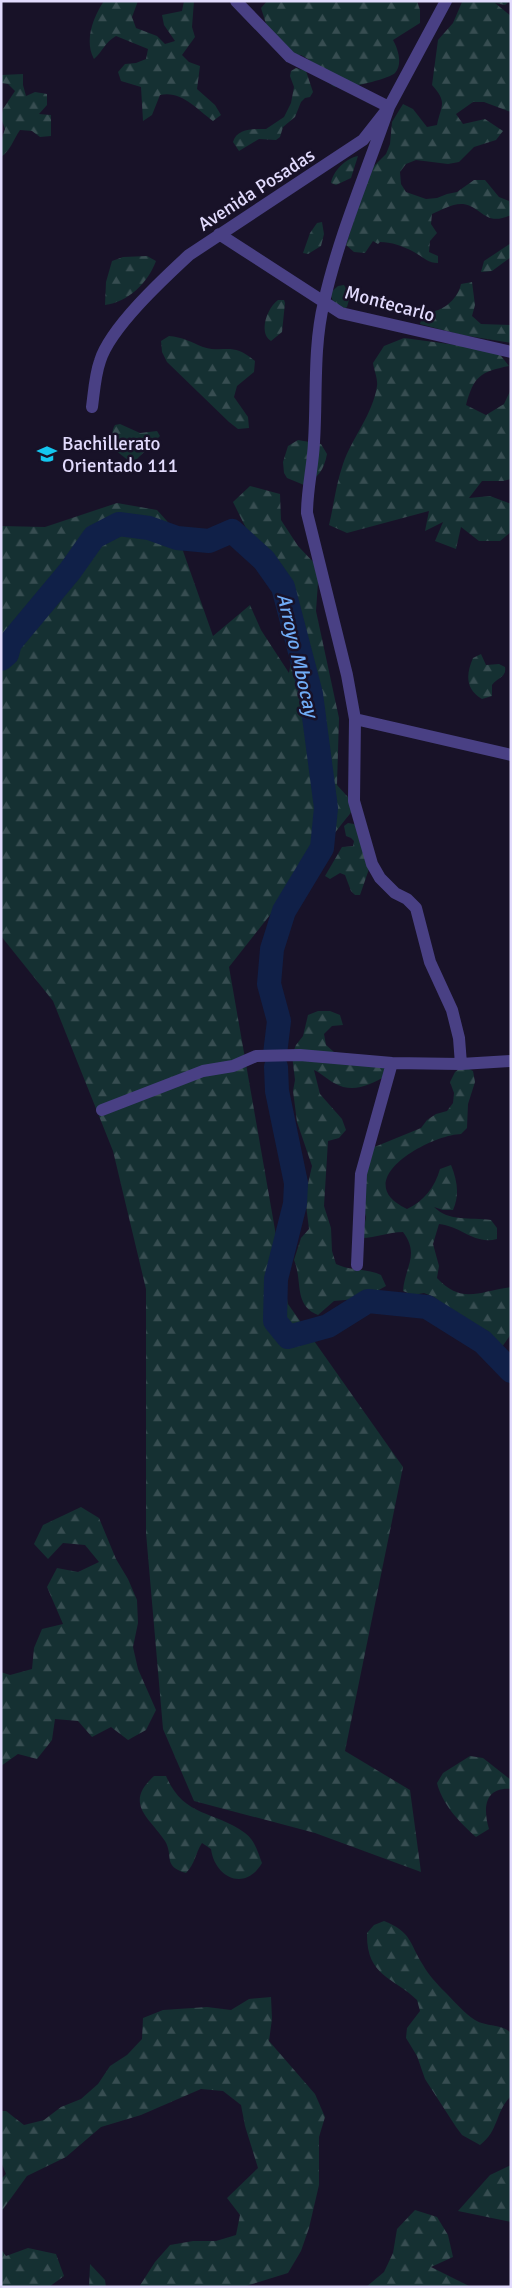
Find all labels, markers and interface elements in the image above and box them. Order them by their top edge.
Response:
street label: Avenida Posadas [194,143,320,237]
street label: Montecarlo [342,280,438,328]
place label: Bachillerato Orientado 111 [62,432,178,478]
school or university icon: Bachillerato Orientado 111 [36,443,58,465]
water label: Arroyo Mbocay [271,591,324,722]

